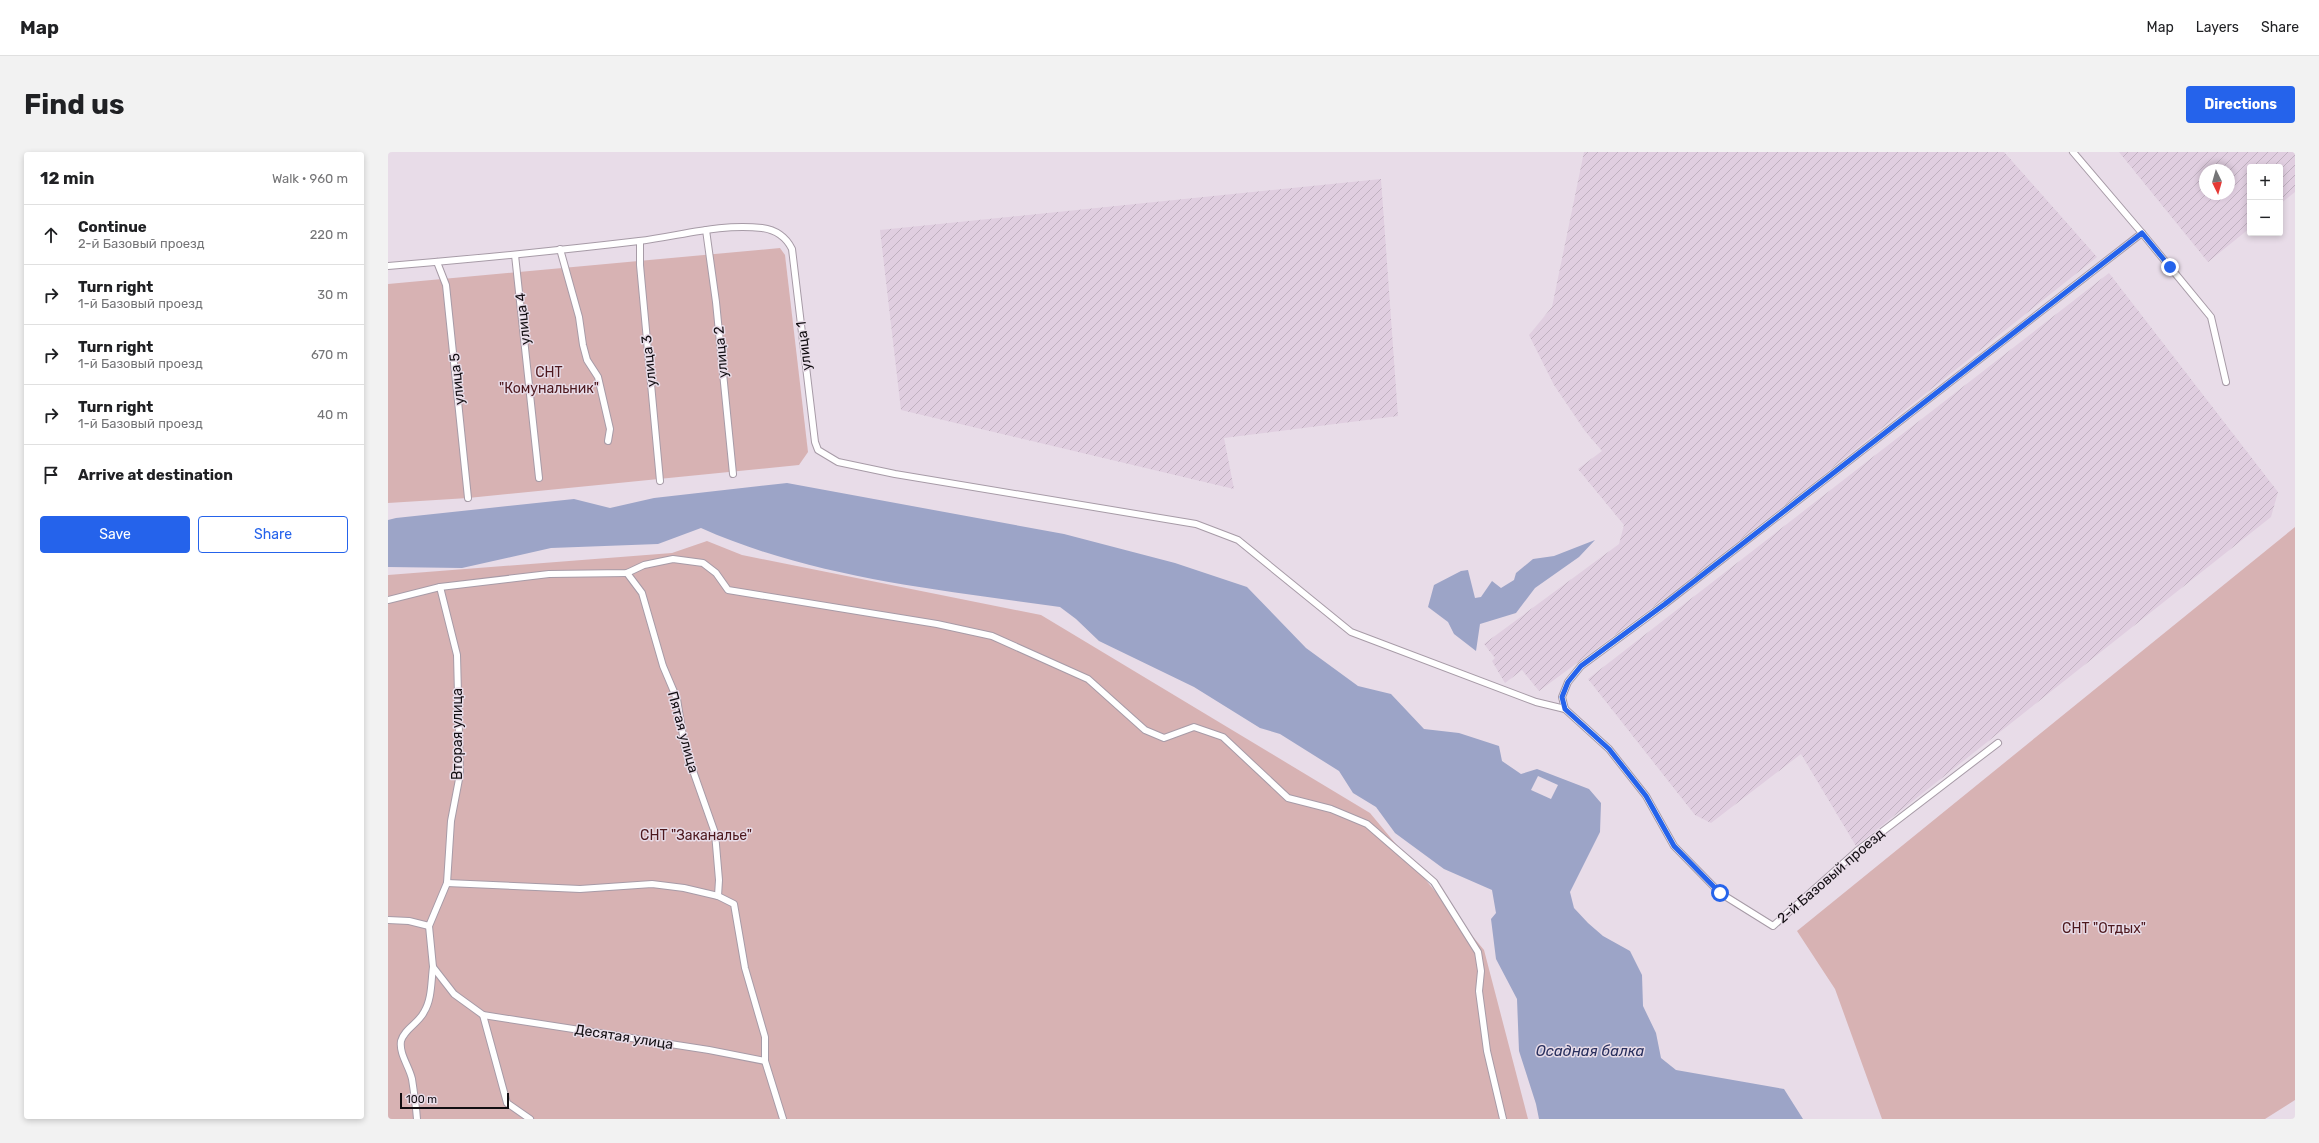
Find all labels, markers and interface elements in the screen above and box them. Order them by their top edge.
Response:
text: Map [20,16,59,39]
text: Map [2147,19,2174,36]
text: Layers [2196,19,2239,36]
text: Share [2261,19,2299,36]
button: Directions [2186,86,2295,123]
text: Find us [24,88,124,121]
north arrow [2199,164,2235,200]
map controls [2247,164,2283,236]
button: + [2247,164,2283,200]
text: 12 min [40,168,95,188]
text: Walk · 960 m [272,171,348,186]
button: − [2247,200,2283,236]
text: Continue [78,218,147,236]
icon: ahead [40,224,62,246]
text: 220 m [310,227,348,242]
text: 2-й Базовый проезд [78,236,205,251]
route end [2161,258,2179,276]
text: Turn right [78,278,153,296]
icon: right [40,284,62,306]
text: 30 m [317,287,348,302]
street label: улица 4 [512,292,534,346]
text: 1-й Базовый проезд [78,296,203,311]
street label: улица 1 [793,320,815,372]
street label: улица 2 [710,325,732,379]
street label: улица 3 [638,334,660,388]
text: Turn right [78,338,153,356]
icon: right [40,344,62,366]
text: 670 m [311,347,348,362]
street label: улица 5 [446,352,468,406]
text: 1-й Базовый проезд [78,356,203,371]
park label: СНТ "Комунальник" [499,364,599,397]
text: Turn right [78,398,153,416]
icon: right [40,404,62,426]
text: 40 m [317,407,348,422]
text: 1-й Базовый проезд [78,416,203,431]
icon: arrive [40,464,62,486]
text: Arrive at destination [78,466,233,484]
button: Save [40,516,190,553]
button: Share [198,516,348,553]
street label: Вторая улица [449,688,466,780]
street label: Пятая улица [664,689,702,775]
street label: 2-й Базовый проезд [1774,825,1888,927]
park label: СНТ "Заканалье" [640,827,752,844]
route start [1711,884,1729,902]
park label: СНТ "Отдых" [2062,920,2146,937]
street label: Десятая улица [574,1021,674,1053]
water label: Осадная балка [1536,1042,1645,1060]
scale bar [400,1091,509,1110]
text: 100 m [406,1093,437,1106]

